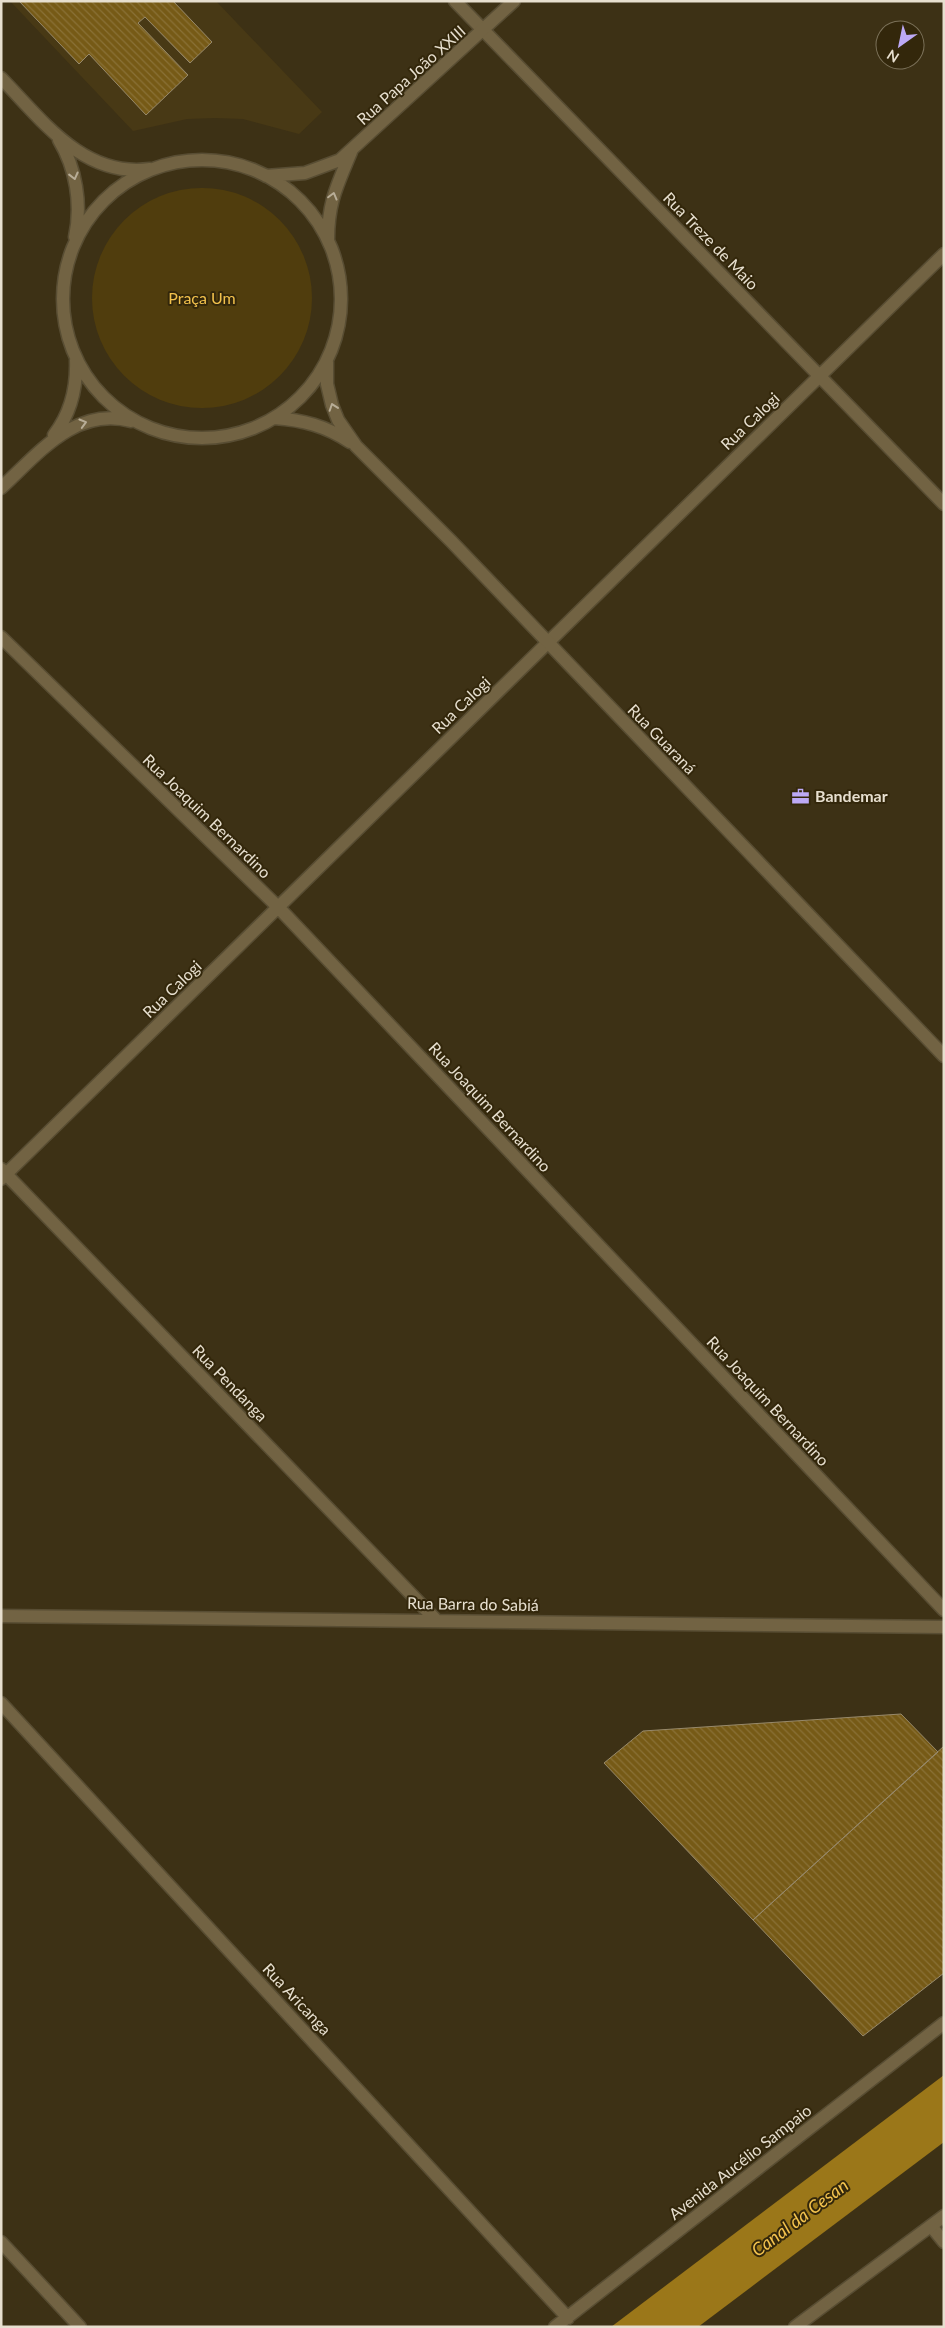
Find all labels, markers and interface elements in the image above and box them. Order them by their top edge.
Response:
north arrow [875,20,925,70]
street label: Rua Papa João XXIII [353,21,469,128]
text: N [883,46,902,66]
one-way arrow [68,172,78,180]
street label: Rua Treze de Maio [660,188,763,293]
one-way arrow [327,191,338,200]
park label: Praça Um [168,288,236,307]
street label: Rua Calogi [716,388,783,453]
one-way arrow [329,403,339,412]
one-way arrow [79,418,87,428]
street label: Rua Calogi [427,672,494,737]
street label: Rua Guaraná [624,700,700,777]
street label: Rua Joaquim Bernardino [139,750,275,882]
office icon: Bandemar [791,786,811,806]
place label: Bandemar [815,786,888,805]
street label: Rua Calogi [138,956,205,1021]
street label: Rua Joaquim Bernardino [425,1038,555,1175]
street label: Rua Joaquim Bernardino [703,1332,833,1469]
street label: Rua Pendanga [189,1340,272,1425]
street label: Rua Barra do Sabiá [407,1593,539,1614]
street label: Rua Aricanga [259,1959,335,2039]
street label: Avenida Aucélio Sampaio [665,2100,815,2223]
water label: Canal da Cesan [747,2174,852,2261]

